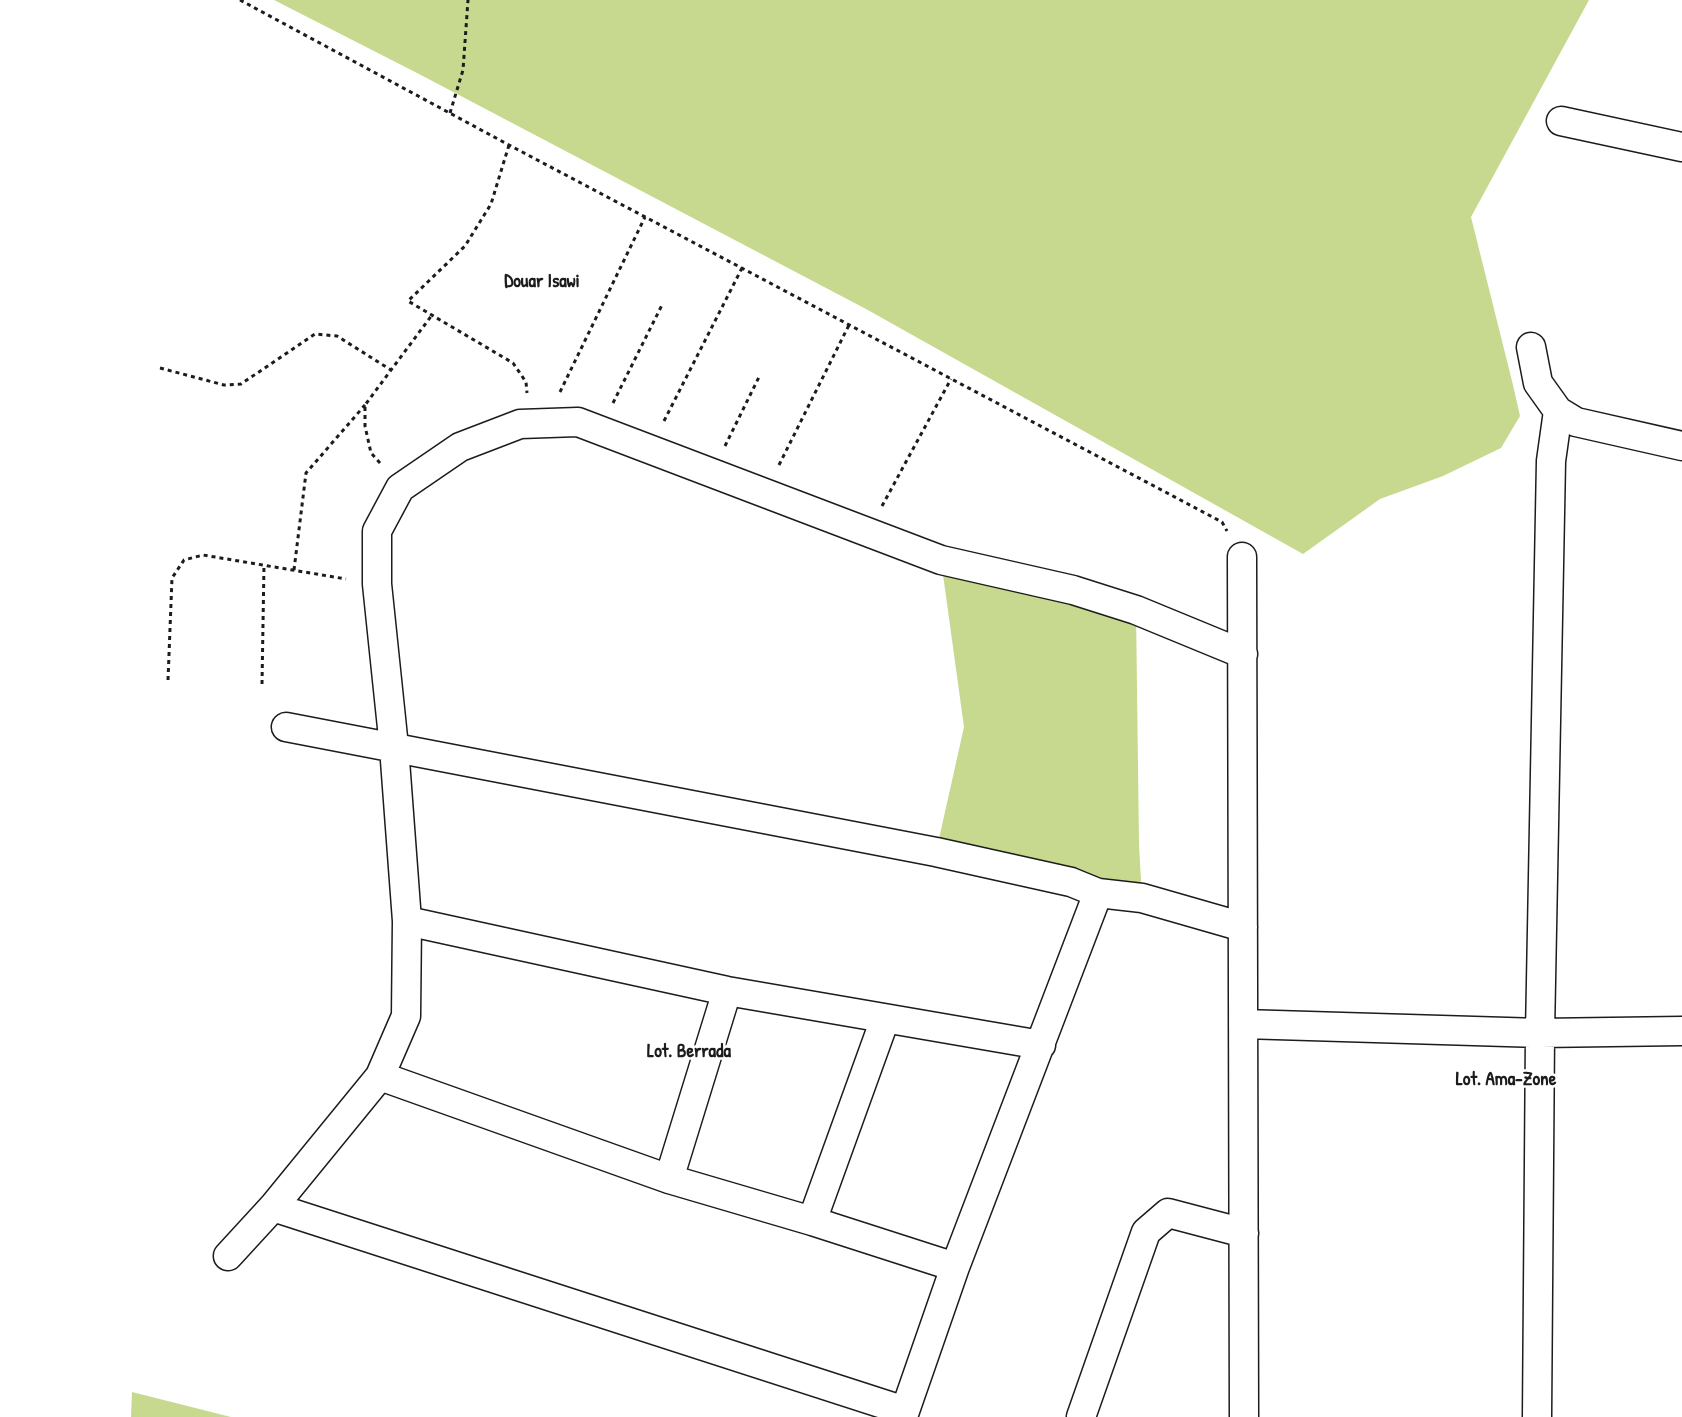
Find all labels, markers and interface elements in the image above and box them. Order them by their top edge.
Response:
district label: Douar Isawi [504,271,580,293]
district label: Lot. Berrada [647,1041,731,1063]
district label: Lot. Ama-Zone [1456,1069,1556,1091]

